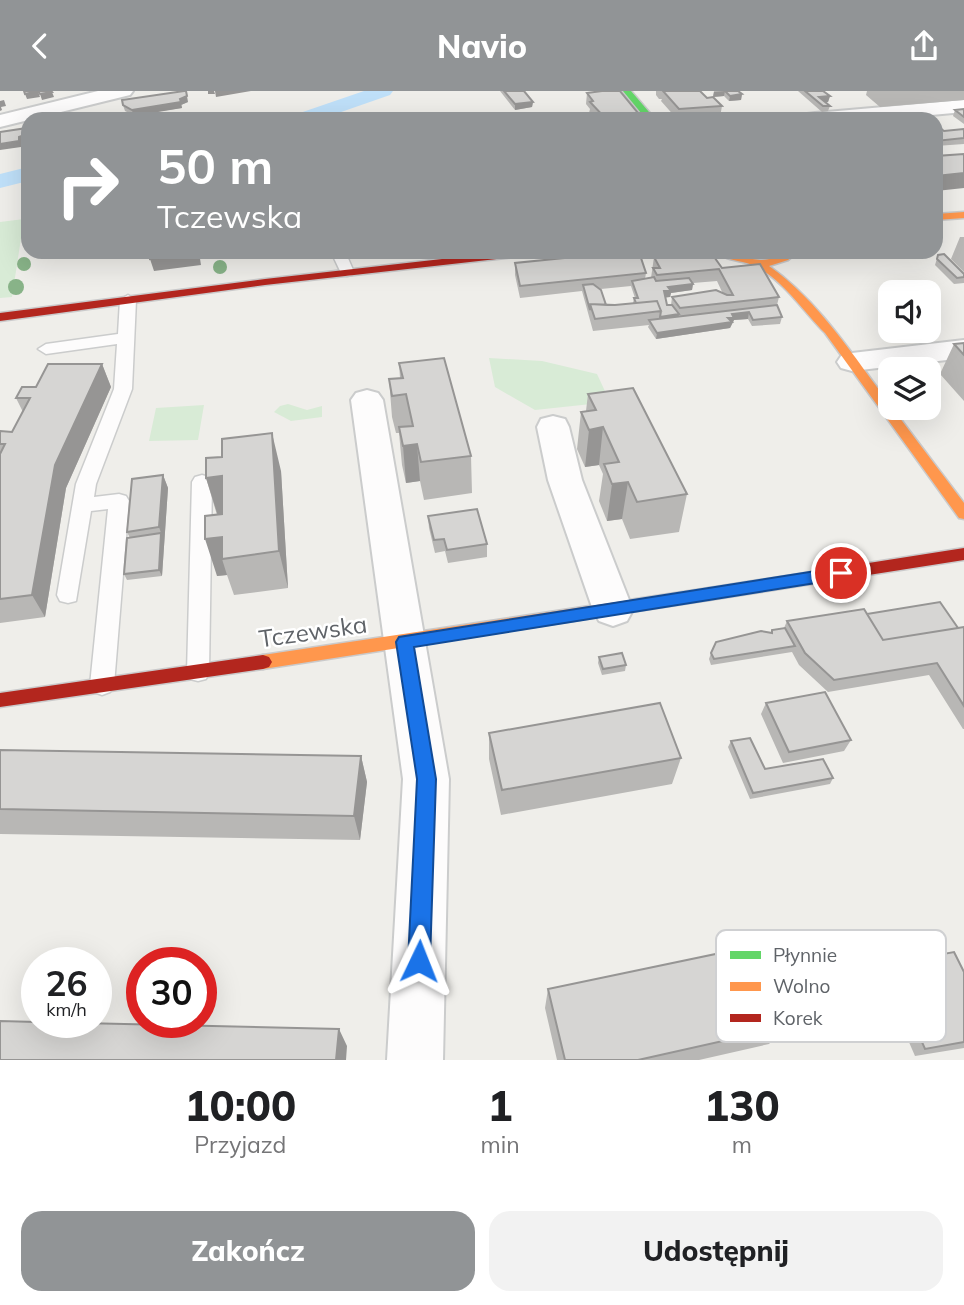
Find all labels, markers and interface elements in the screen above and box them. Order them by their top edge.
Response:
text: Navio [437,26,527,66]
icon: back [21,27,59,65]
icon: share [905,27,943,65]
text: 50 m [157,135,273,196]
icon: right [42,140,133,231]
text: Tczewska [157,196,302,236]
map controls [878,280,941,420]
button: sound [878,280,941,343]
button: layers [878,357,941,420]
pin [811,543,871,603]
icon: arrive [822,554,860,592]
street label: Tczewska [257,609,369,653]
position arrow [382,924,456,998]
legend [716,930,946,1042]
text: Płynnie [773,943,837,967]
speed limit sign: 30 [126,947,217,1038]
text: 26 [45,961,88,1005]
text: Wolno [773,974,830,998]
text: km/h [46,998,87,1021]
text: Korek [773,1006,823,1030]
text: 10:00 [184,1079,296,1132]
text: 1 [487,1079,513,1132]
text: 130 [704,1079,780,1132]
text: Przyjazd [194,1130,286,1159]
text: min [480,1130,520,1159]
text: m [732,1130,752,1159]
button: Zakończ [21,1211,475,1291]
button: Udostępnij [489,1211,943,1291]

